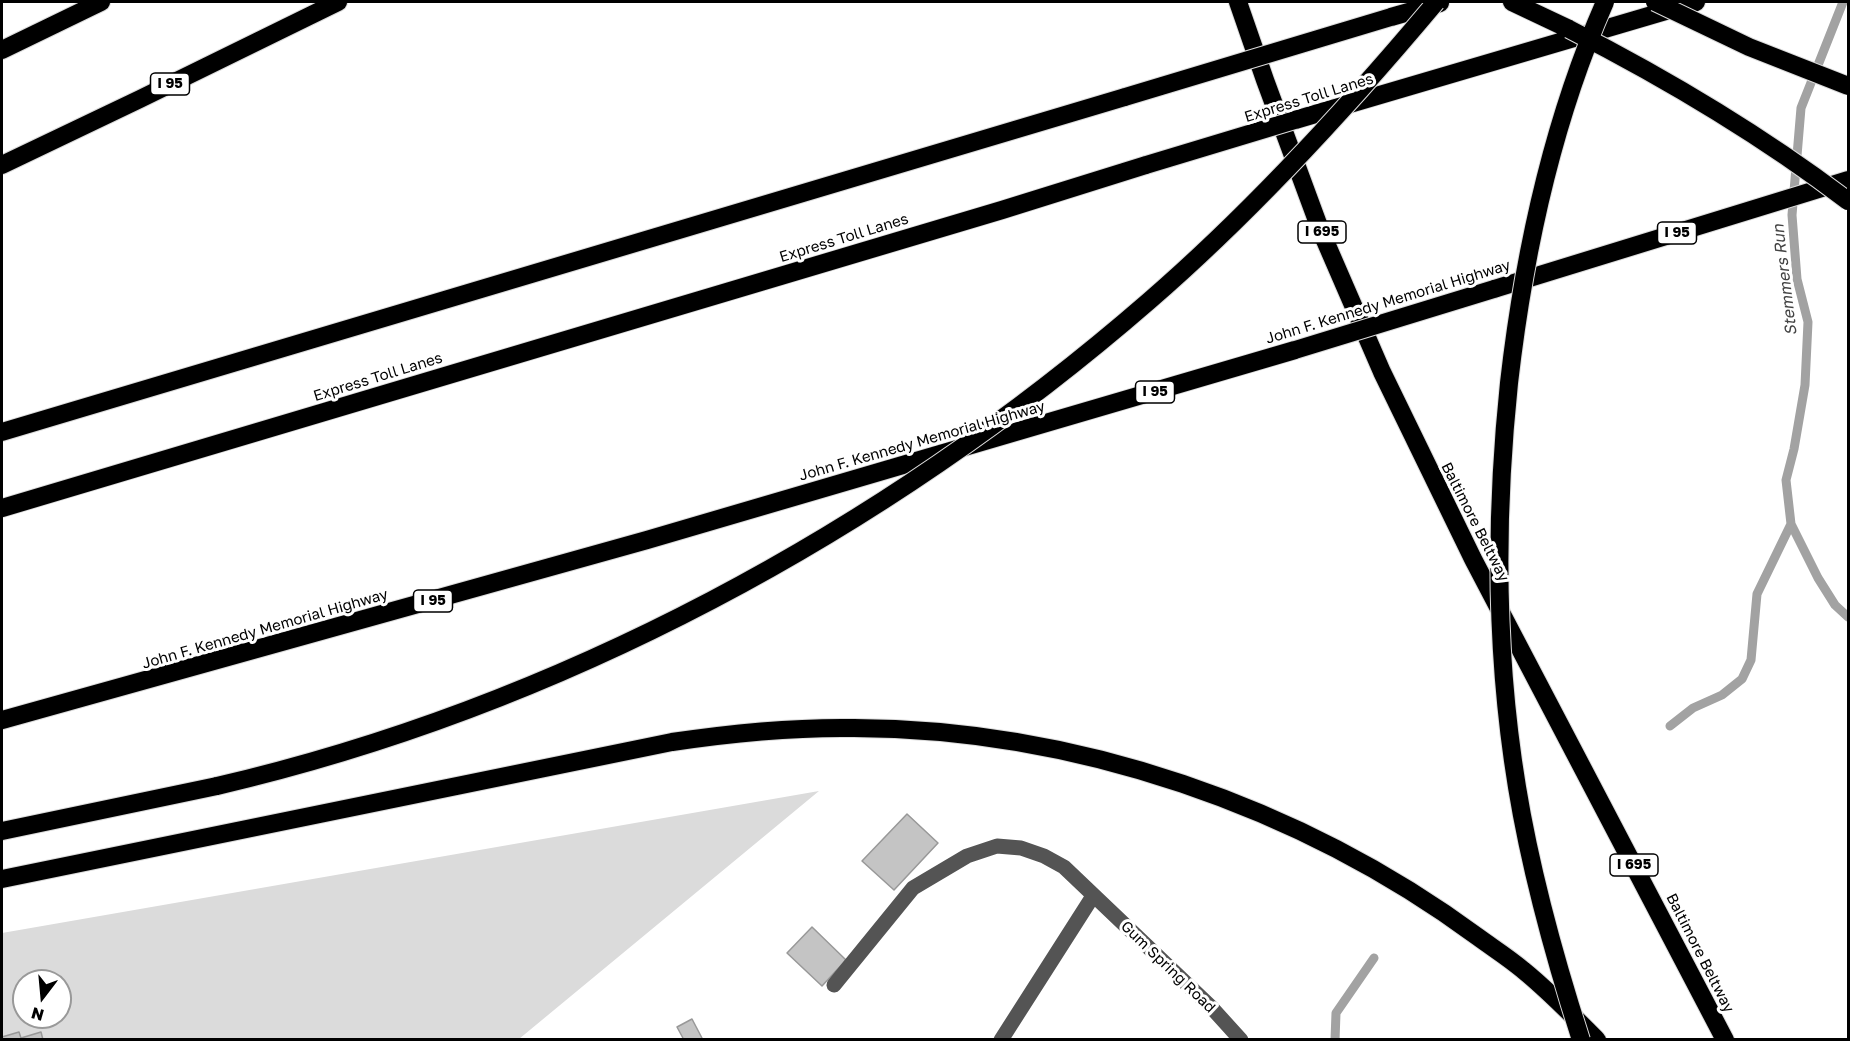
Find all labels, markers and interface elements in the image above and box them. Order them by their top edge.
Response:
street label: Express Toll Lanes [1242,70,1376,126]
road number: I 95 [150,73,190,95]
street label: Express Toll Lanes [777,210,911,266]
road number: I 695 [1298,221,1346,243]
road number: I 95 [1658,222,1696,244]
water label: Stemmers Run [1769,223,1801,337]
street label: John F. Kennedy Memorial Highway [1263,256,1513,348]
street label: Express Toll Lanes [311,349,445,405]
road number: I 95 [1136,381,1174,403]
street label: John F. Kennedy Memorial Highway [797,397,1047,485]
street label: Baltimore Beltway [1437,459,1513,585]
street label: John F. Kennedy Memorial Highway [140,585,390,673]
road number: I 95 [414,590,452,612]
road number: I 695 [1610,854,1658,876]
street label: Baltimore Beltway [1662,890,1738,1016]
street label: Gum Spring Road [1117,917,1219,1017]
north arrow [12,969,72,1029]
text: N [29,1003,46,1026]

